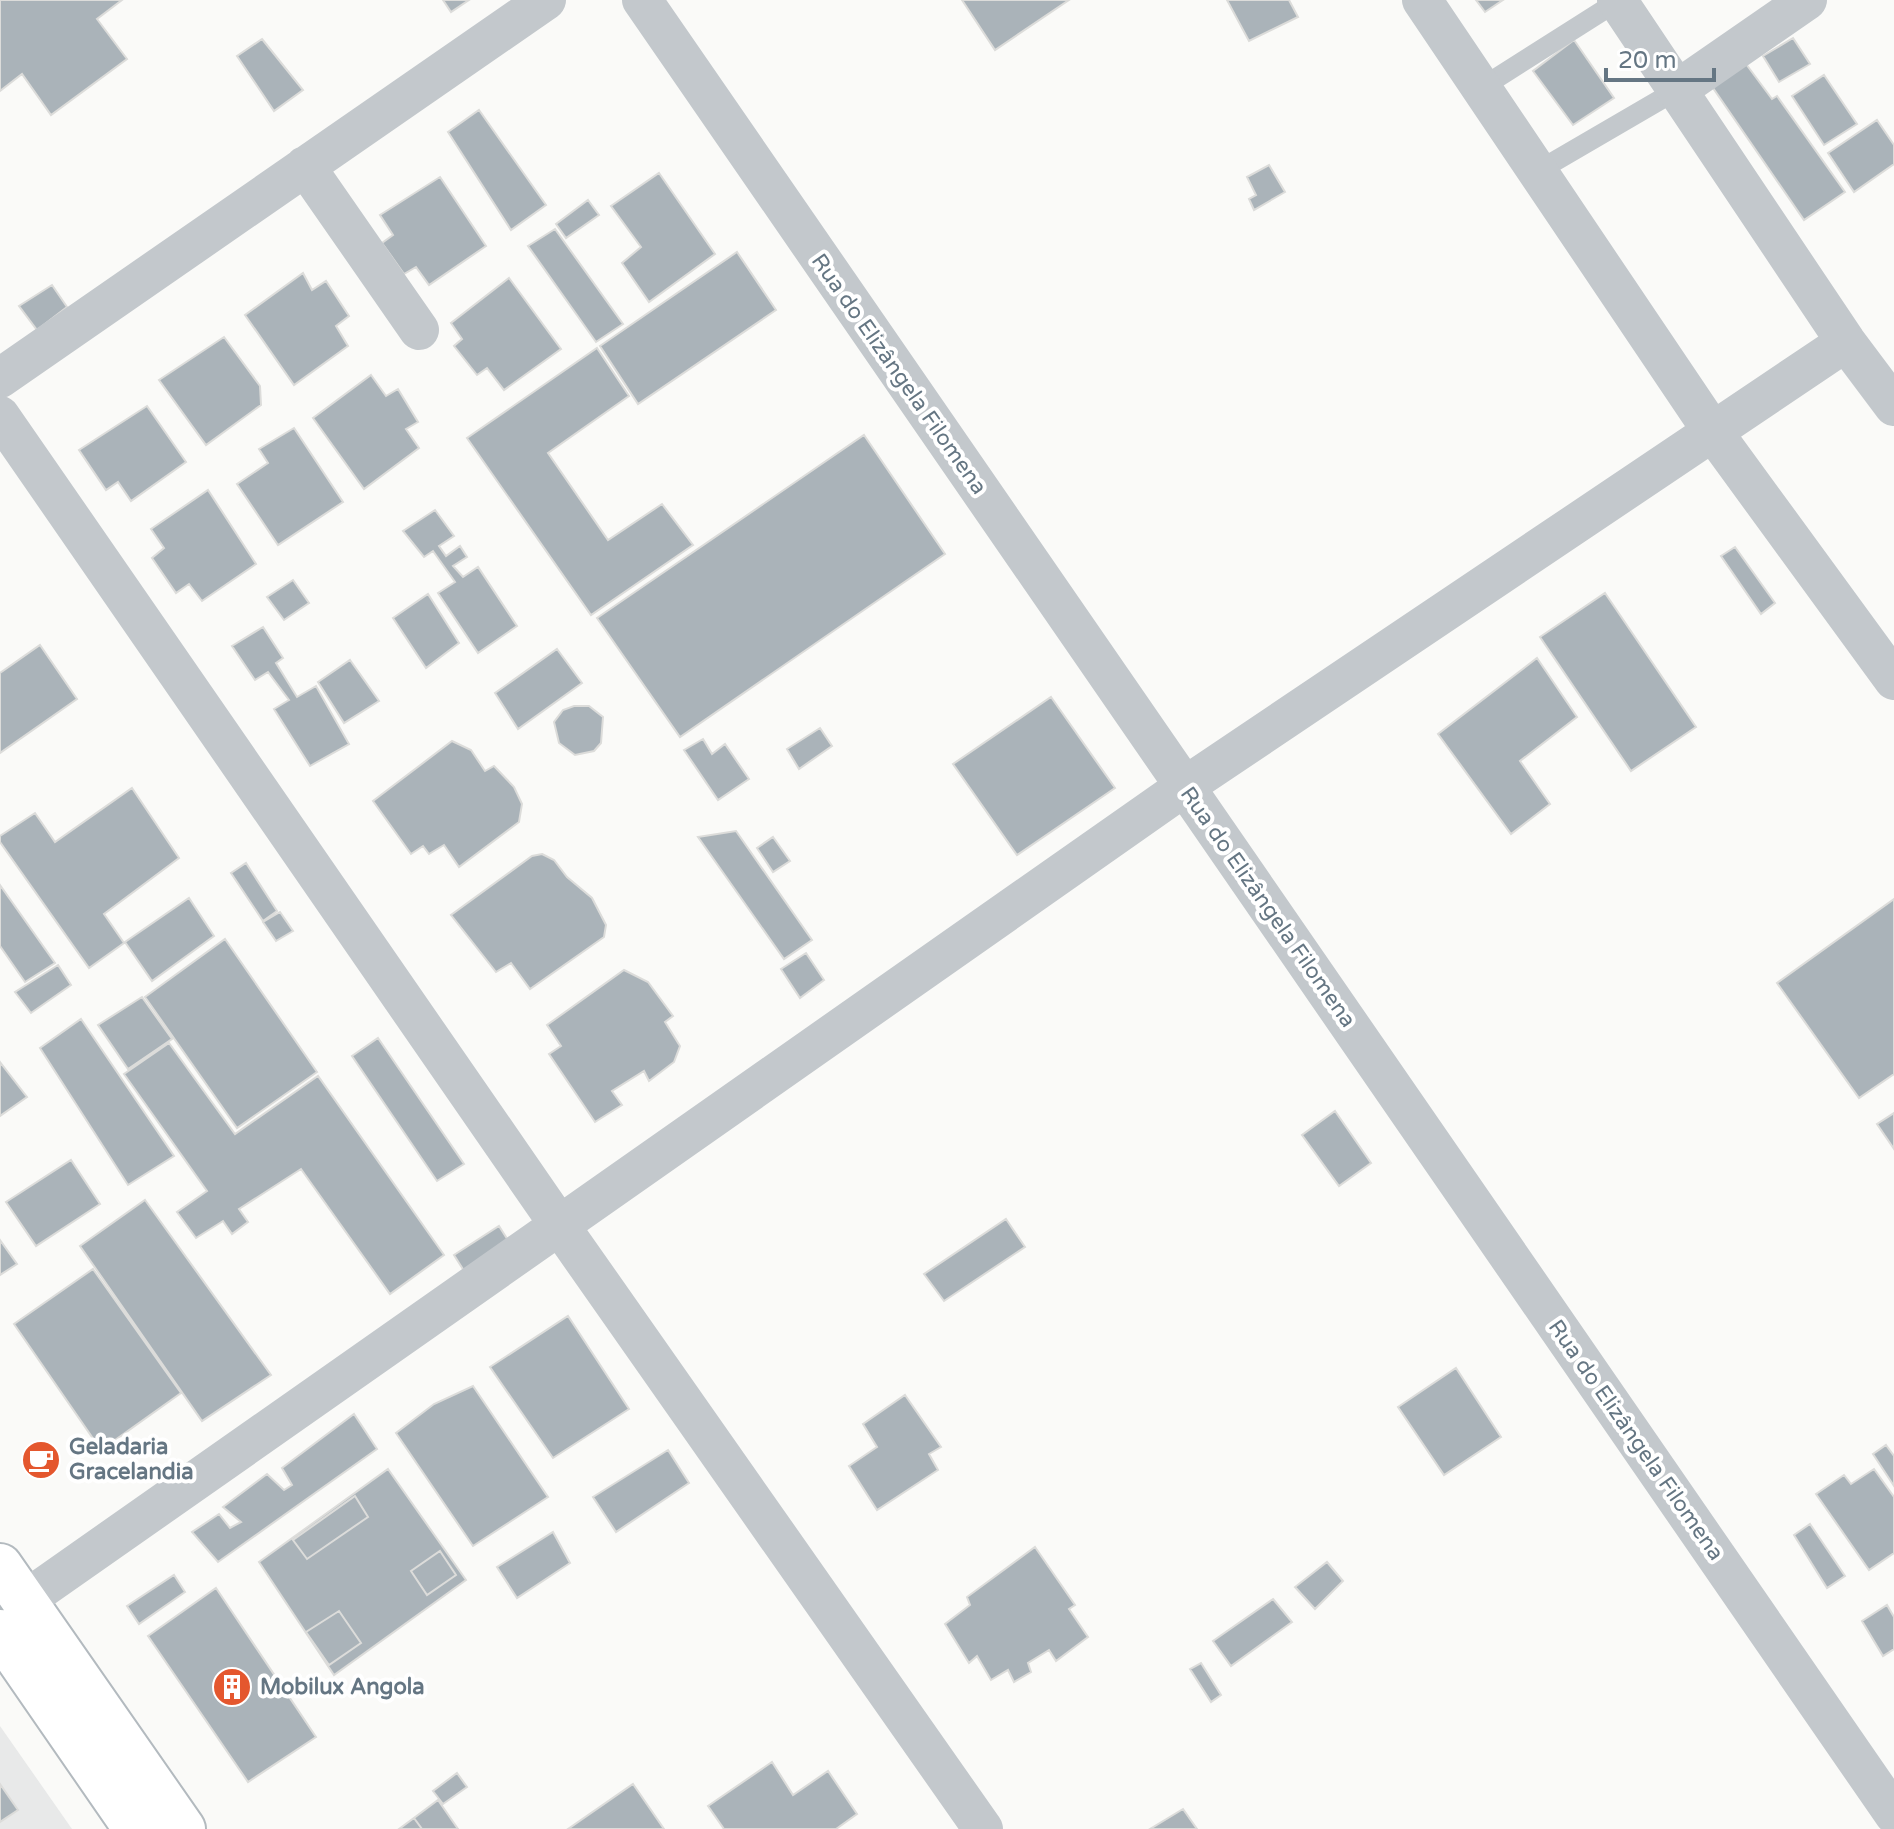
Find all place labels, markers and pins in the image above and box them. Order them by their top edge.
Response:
place label: Geladaria Gracelandia [69,1434,194,1485]
cafe icon: Geladaria Gracelandia [20,1439,62,1481]
building icon: Mobilux Angola [211,1666,253,1708]
place label: Mobilux Angola [260,1674,425,1700]

